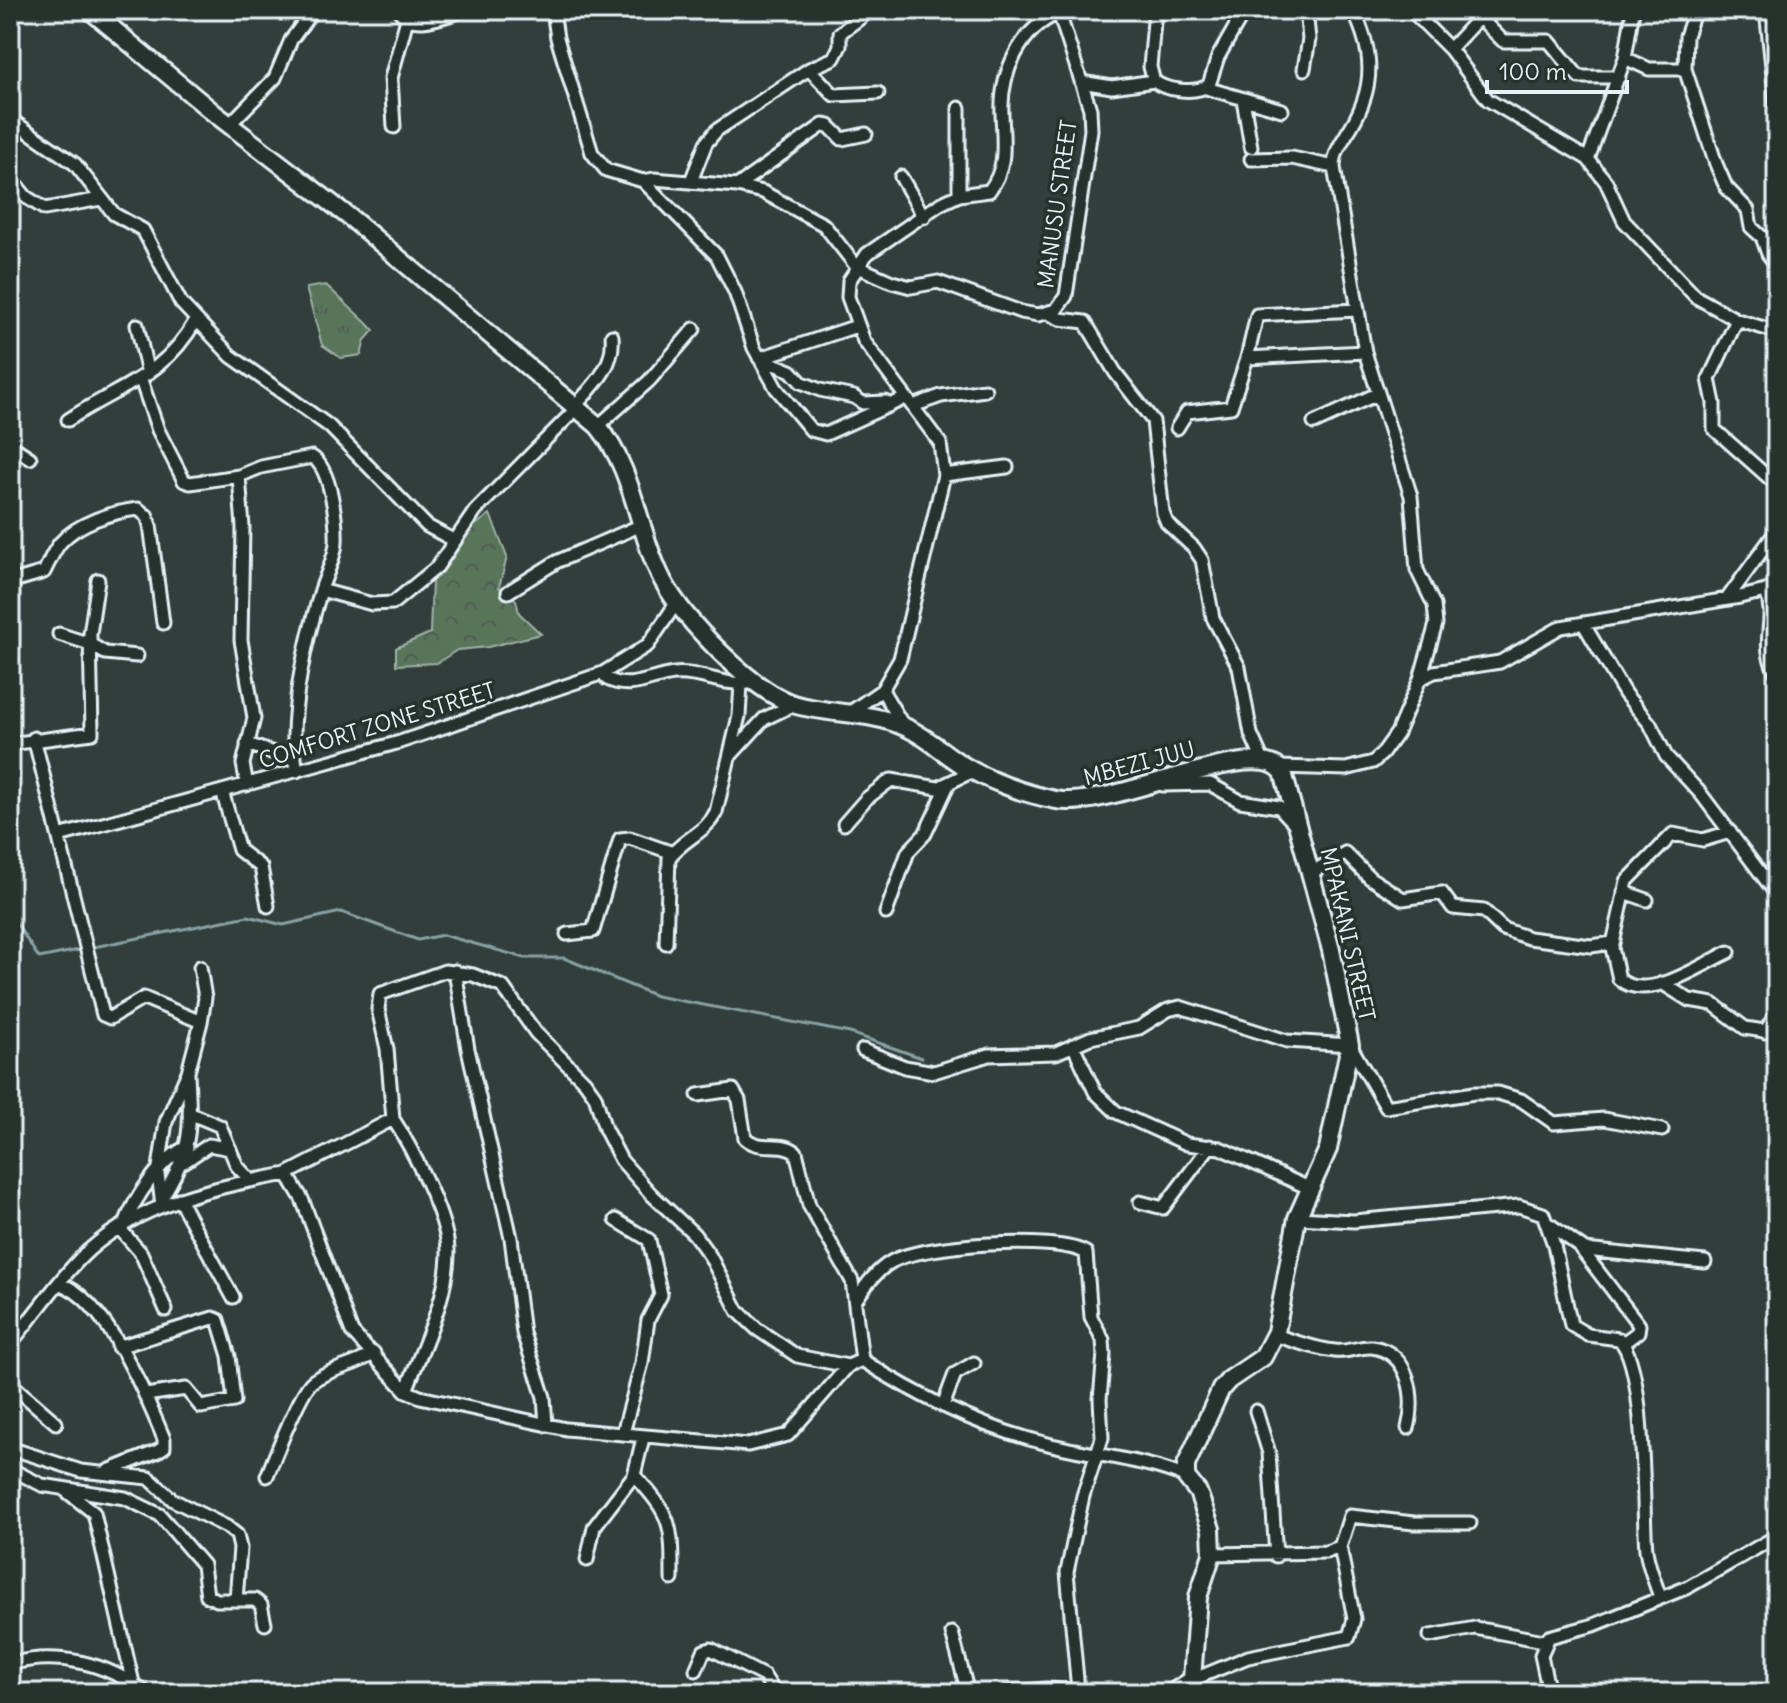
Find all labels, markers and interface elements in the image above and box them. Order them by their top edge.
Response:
scale bar [1487,44,1627,94]
text: 100 m [1499,56,1567,86]
street label: MANUSU STREET [1031,118,1083,290]
street label: COMFORT ZONE STREET [255,676,499,774]
street label: MBEZI JUU [1080,735,1198,791]
street label: MPAKANI STREET [1314,844,1382,1024]

